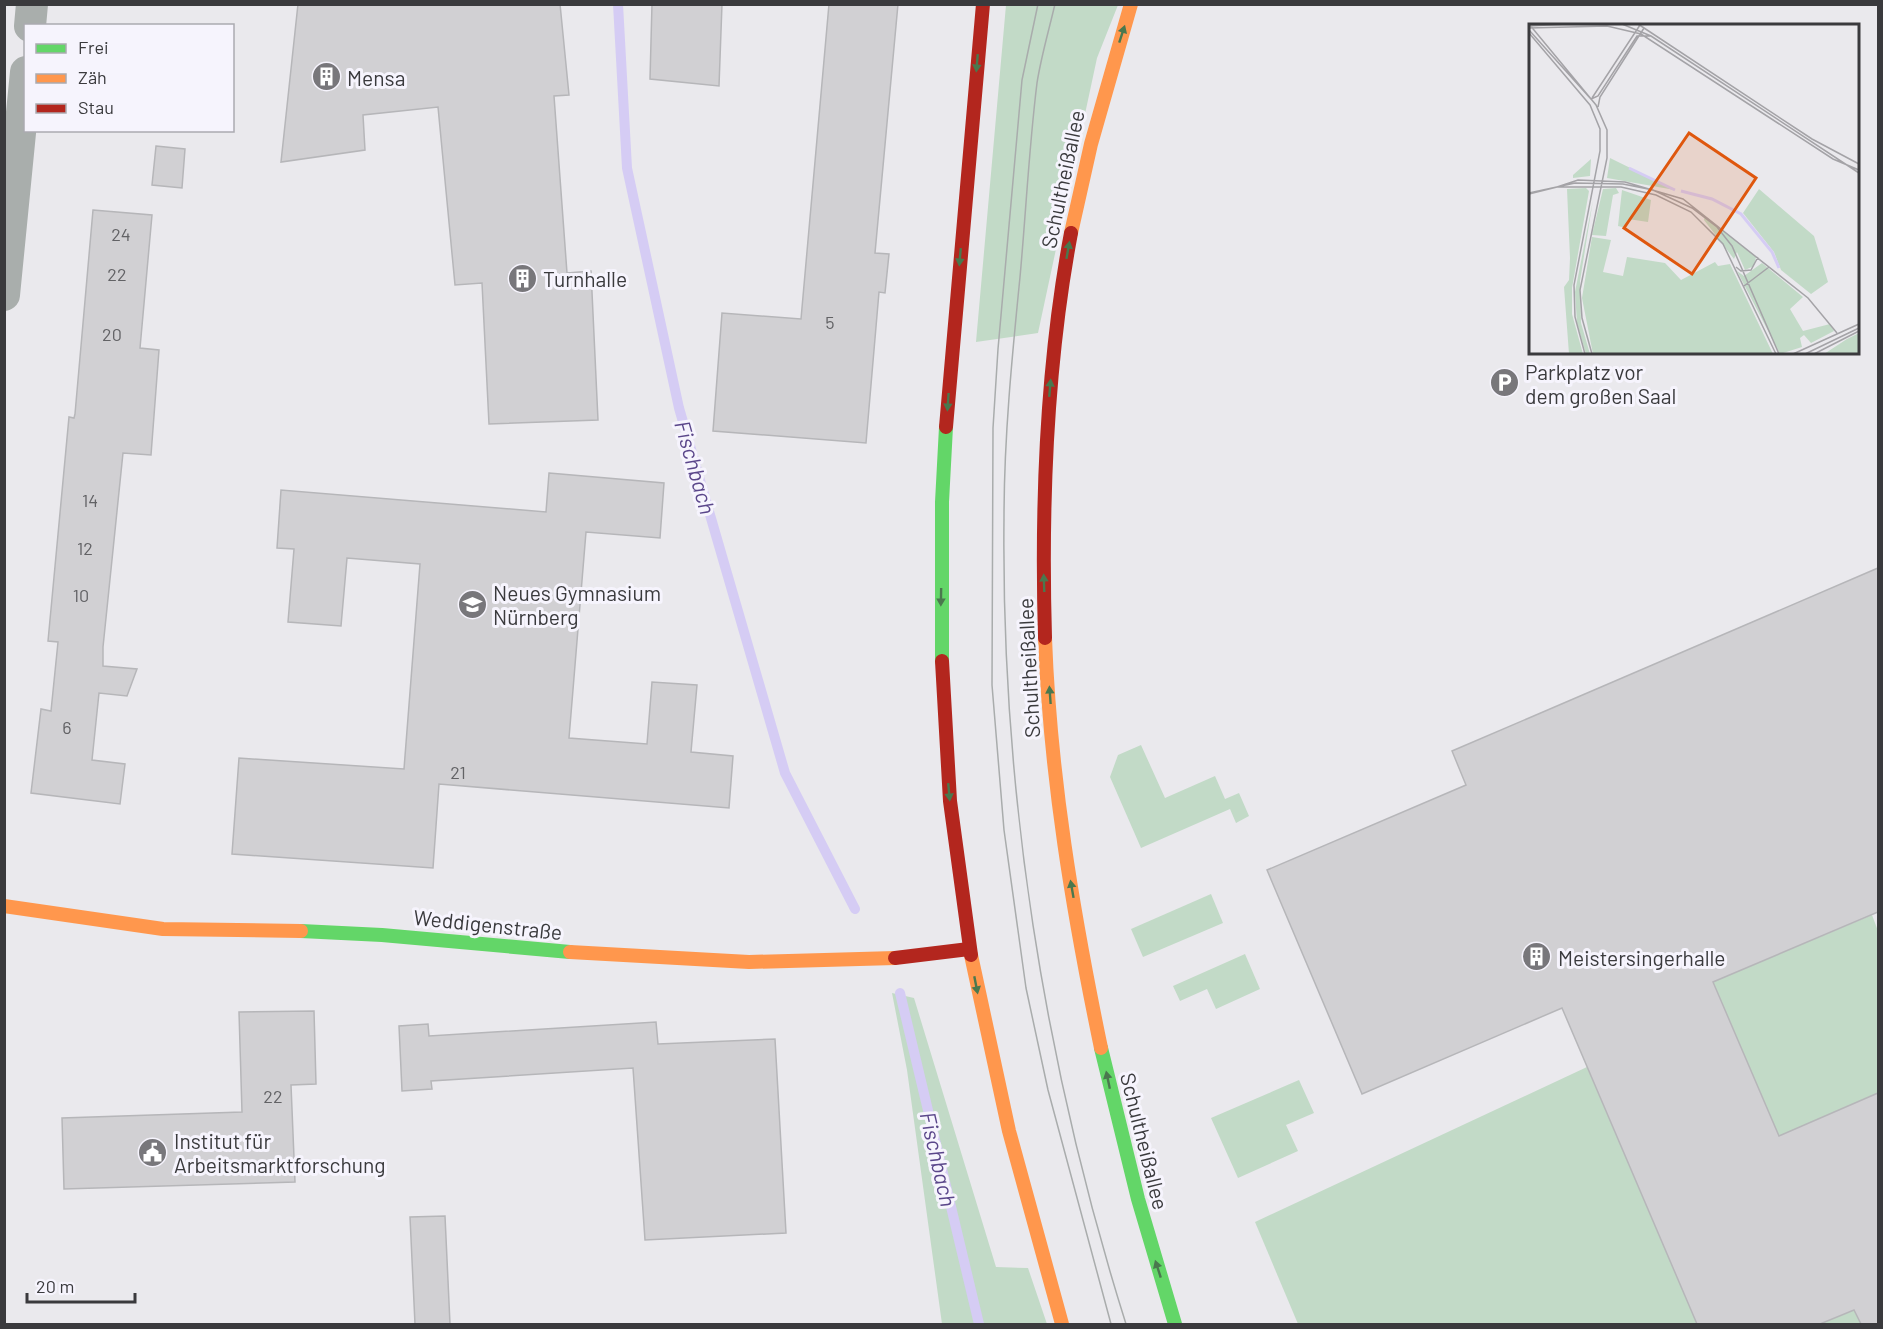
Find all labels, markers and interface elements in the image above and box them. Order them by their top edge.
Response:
legend [24,24,234,132]
inset map [1529,24,1859,354]
one-way arrow [1118,25,1127,43]
text: Frei [78,36,109,58]
one-way arrow [972,53,982,72]
building icon: Mensa [310,61,342,93]
place label: Mensa [347,65,405,90]
text: Zäh [78,66,107,88]
text: Stau [78,96,114,118]
street label: Schultheißallee [1035,108,1089,250]
house number: 24 [111,223,131,245]
one-way arrow [1064,240,1073,259]
one-way arrow [955,248,965,267]
building icon: Turnhalle [506,262,538,294]
house number: 22 [107,263,127,285]
place label: Turnhalle [543,266,627,291]
house number: 5 [825,311,835,333]
house number: 20 [102,323,122,345]
place label: Parkplatz vor dem großen Saal [1525,359,1676,408]
parking icon: Parkplatz vor dem großen Saal [1488,367,1520,399]
one-way arrow [1045,378,1055,397]
one-way arrow [943,393,953,412]
water label: Fischbach [670,417,722,517]
house number: 14 [82,489,98,511]
house number: 12 [77,537,93,559]
one-way arrow [1040,573,1049,592]
place label: Neues Gymnasium Nürnberg [493,580,661,629]
house number: 10 [73,584,89,606]
school or university icon: Neues Gymnasium Nürnberg [456,588,488,620]
one-way arrow [936,588,946,607]
street label: Schultheißallee [1012,597,1044,739]
one-way arrow [1045,685,1055,704]
house number: 6 [62,716,72,738]
house number: 21 [450,761,466,783]
one-way arrow [944,783,954,802]
one-way arrow [1067,879,1076,898]
street label: Weddigenstraße [412,904,564,944]
building icon: Meistersingerhalle [1521,941,1553,973]
place label: Meistersingerhalle [1558,945,1726,970]
one-way arrow [972,976,981,995]
street label: Schultheißallee [1116,1070,1174,1212]
one-way arrow [1103,1071,1112,1090]
house number: 22 [263,1085,283,1107]
water label: Fischbach [916,1109,962,1209]
place label: Institut für Arbeitsmarktforschung [174,1128,386,1177]
public building icon: Institut für Arbeitsmarktforschung [137,1136,169,1168]
one-way arrow [1152,1260,1162,1278]
scale bar [27,1266,135,1304]
text: 20 m [36,1275,74,1297]

